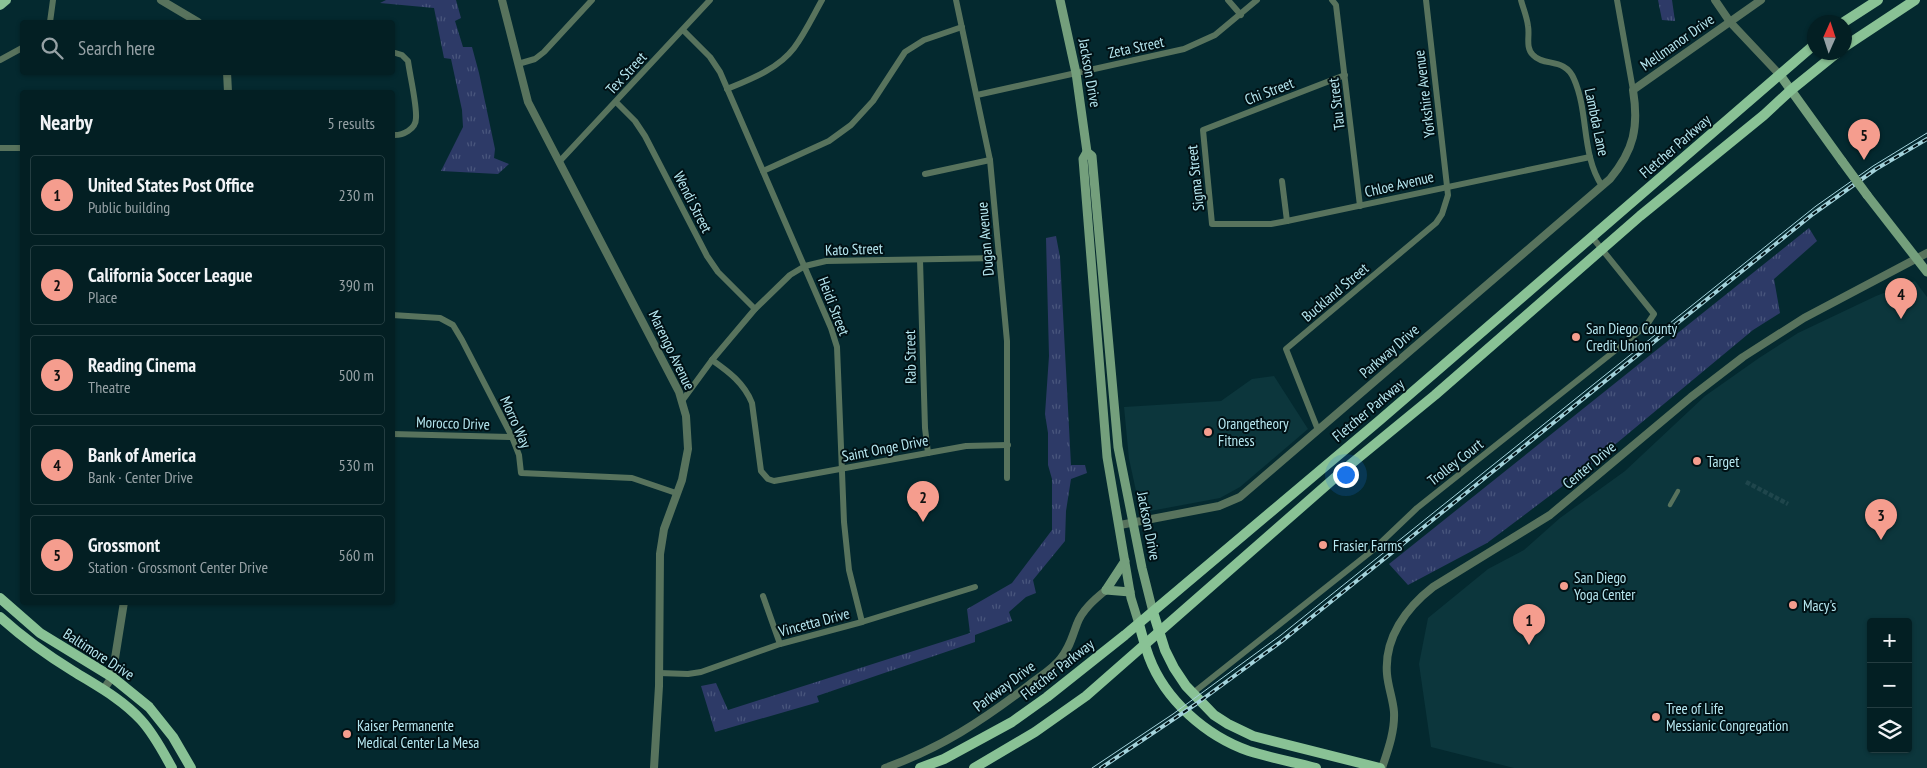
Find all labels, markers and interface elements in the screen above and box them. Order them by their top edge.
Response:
street label: Mellmanor Drive [1636,10,1718,74]
north arrow [1807,15,1852,60]
search box [20,20,395,75]
street label: Zeta Street [1106,32,1166,62]
icon: search [38,34,66,62]
text: Search here [78,36,155,60]
street label: Jackson Drive [1074,36,1105,109]
street label: Tex Street [602,48,650,98]
street label: Yorkshire Avenue [1409,49,1439,139]
street label: Chi Street [1242,73,1296,109]
street label: Tau Street [1323,77,1349,131]
street label: Lambda Lane [1581,86,1613,158]
text: Nearby [40,109,93,136]
street label: Fletcher Parkway [1636,110,1715,182]
text: 5 results [328,113,375,133]
pin: 5 [1848,119,1880,160]
street label: Sigma Street [1182,144,1208,212]
street label: Chloe Avenue [1363,167,1435,201]
street label: Wendi Street [669,168,717,236]
text: United States Post Office [88,173,254,197]
text: 1 [53,185,61,205]
text: 230 m [339,185,374,205]
text: Public building [88,197,170,217]
street label: Dugan Avenue [972,201,998,277]
street label: Kato Street [825,238,883,260]
street label: Buckland Street [1298,259,1372,325]
text: California Soccer League [88,263,253,287]
street label: Heidi Street [814,274,854,338]
text: 2 [53,275,61,295]
text: 390 m [339,275,374,295]
pin: 4 [1885,278,1917,319]
text: Place [88,287,117,307]
street label: Marengo Avenue [645,307,699,393]
place label: San Diego County Credit Union [1586,319,1678,355]
street label: Parkway Drive [1355,320,1423,382]
street label: Rab Street [900,330,920,384]
marker: San Diego County Credit Union [1570,331,1582,343]
text: Reading Cinema [88,353,196,377]
text: 3 [53,365,61,385]
text: 500 m [339,365,374,385]
street label: Fletcher Parkway [1328,374,1408,446]
text: Theatre [88,377,131,397]
street label: Morro Way [496,393,536,451]
street label: Morocco Drive [416,412,490,434]
place label: Orangetheory Fitness [1218,414,1289,450]
marker: Orangetheory Fitness [1202,426,1214,438]
street label: Saint Onge Drive [840,430,930,466]
street label: Trolley Court [1423,434,1487,490]
street label: Center Drive [1558,437,1620,493]
text: Bank of America [88,443,196,467]
place label: Target [1707,452,1739,471]
text: 4 [53,455,61,475]
text: 530 m [339,455,374,475]
marker: Target [1691,455,1703,467]
your location [1333,462,1359,488]
text: Bank · Center Drive [88,467,193,487]
pin: 2 [907,481,939,522]
street label: Jackson Drive [1133,489,1165,562]
pin: 3 [1865,499,1897,540]
text: Grossmont [88,533,160,557]
place label: Frasier Farms [1333,536,1402,555]
marker: Frasier Farms [1317,539,1329,551]
text: 5 [53,545,61,565]
text: 560 m [339,545,374,565]
text: Station · Grossmont Center Drive [88,557,268,577]
place label: San Diego Yoga Center [1574,568,1636,604]
marker: San Diego Yoga Center [1558,580,1570,592]
place label: Macy's [1803,596,1836,615]
marker: Macy's [1787,599,1799,611]
street label: Vincetta Drive [775,603,852,641]
pin: 1 [1513,604,1545,645]
map controls [1867,618,1912,753]
button: + [1867,618,1912,663]
street label: Baltimore Drive [60,624,138,684]
street label: Fletcher Parkway [1016,634,1098,704]
street label: Parkway Drive [969,657,1039,715]
button: − [1867,663,1912,708]
place label: Tree of Life Messianic Congregation [1666,699,1788,735]
button: layers [1867,708,1912,753]
marker: Tree of Life Messianic Congregation [1650,711,1662,723]
place label: Kaiser Permanente Medical Center La Mesa [357,716,479,752]
marker: Kaiser Permanente Medical Center La Mesa [341,728,353,740]

